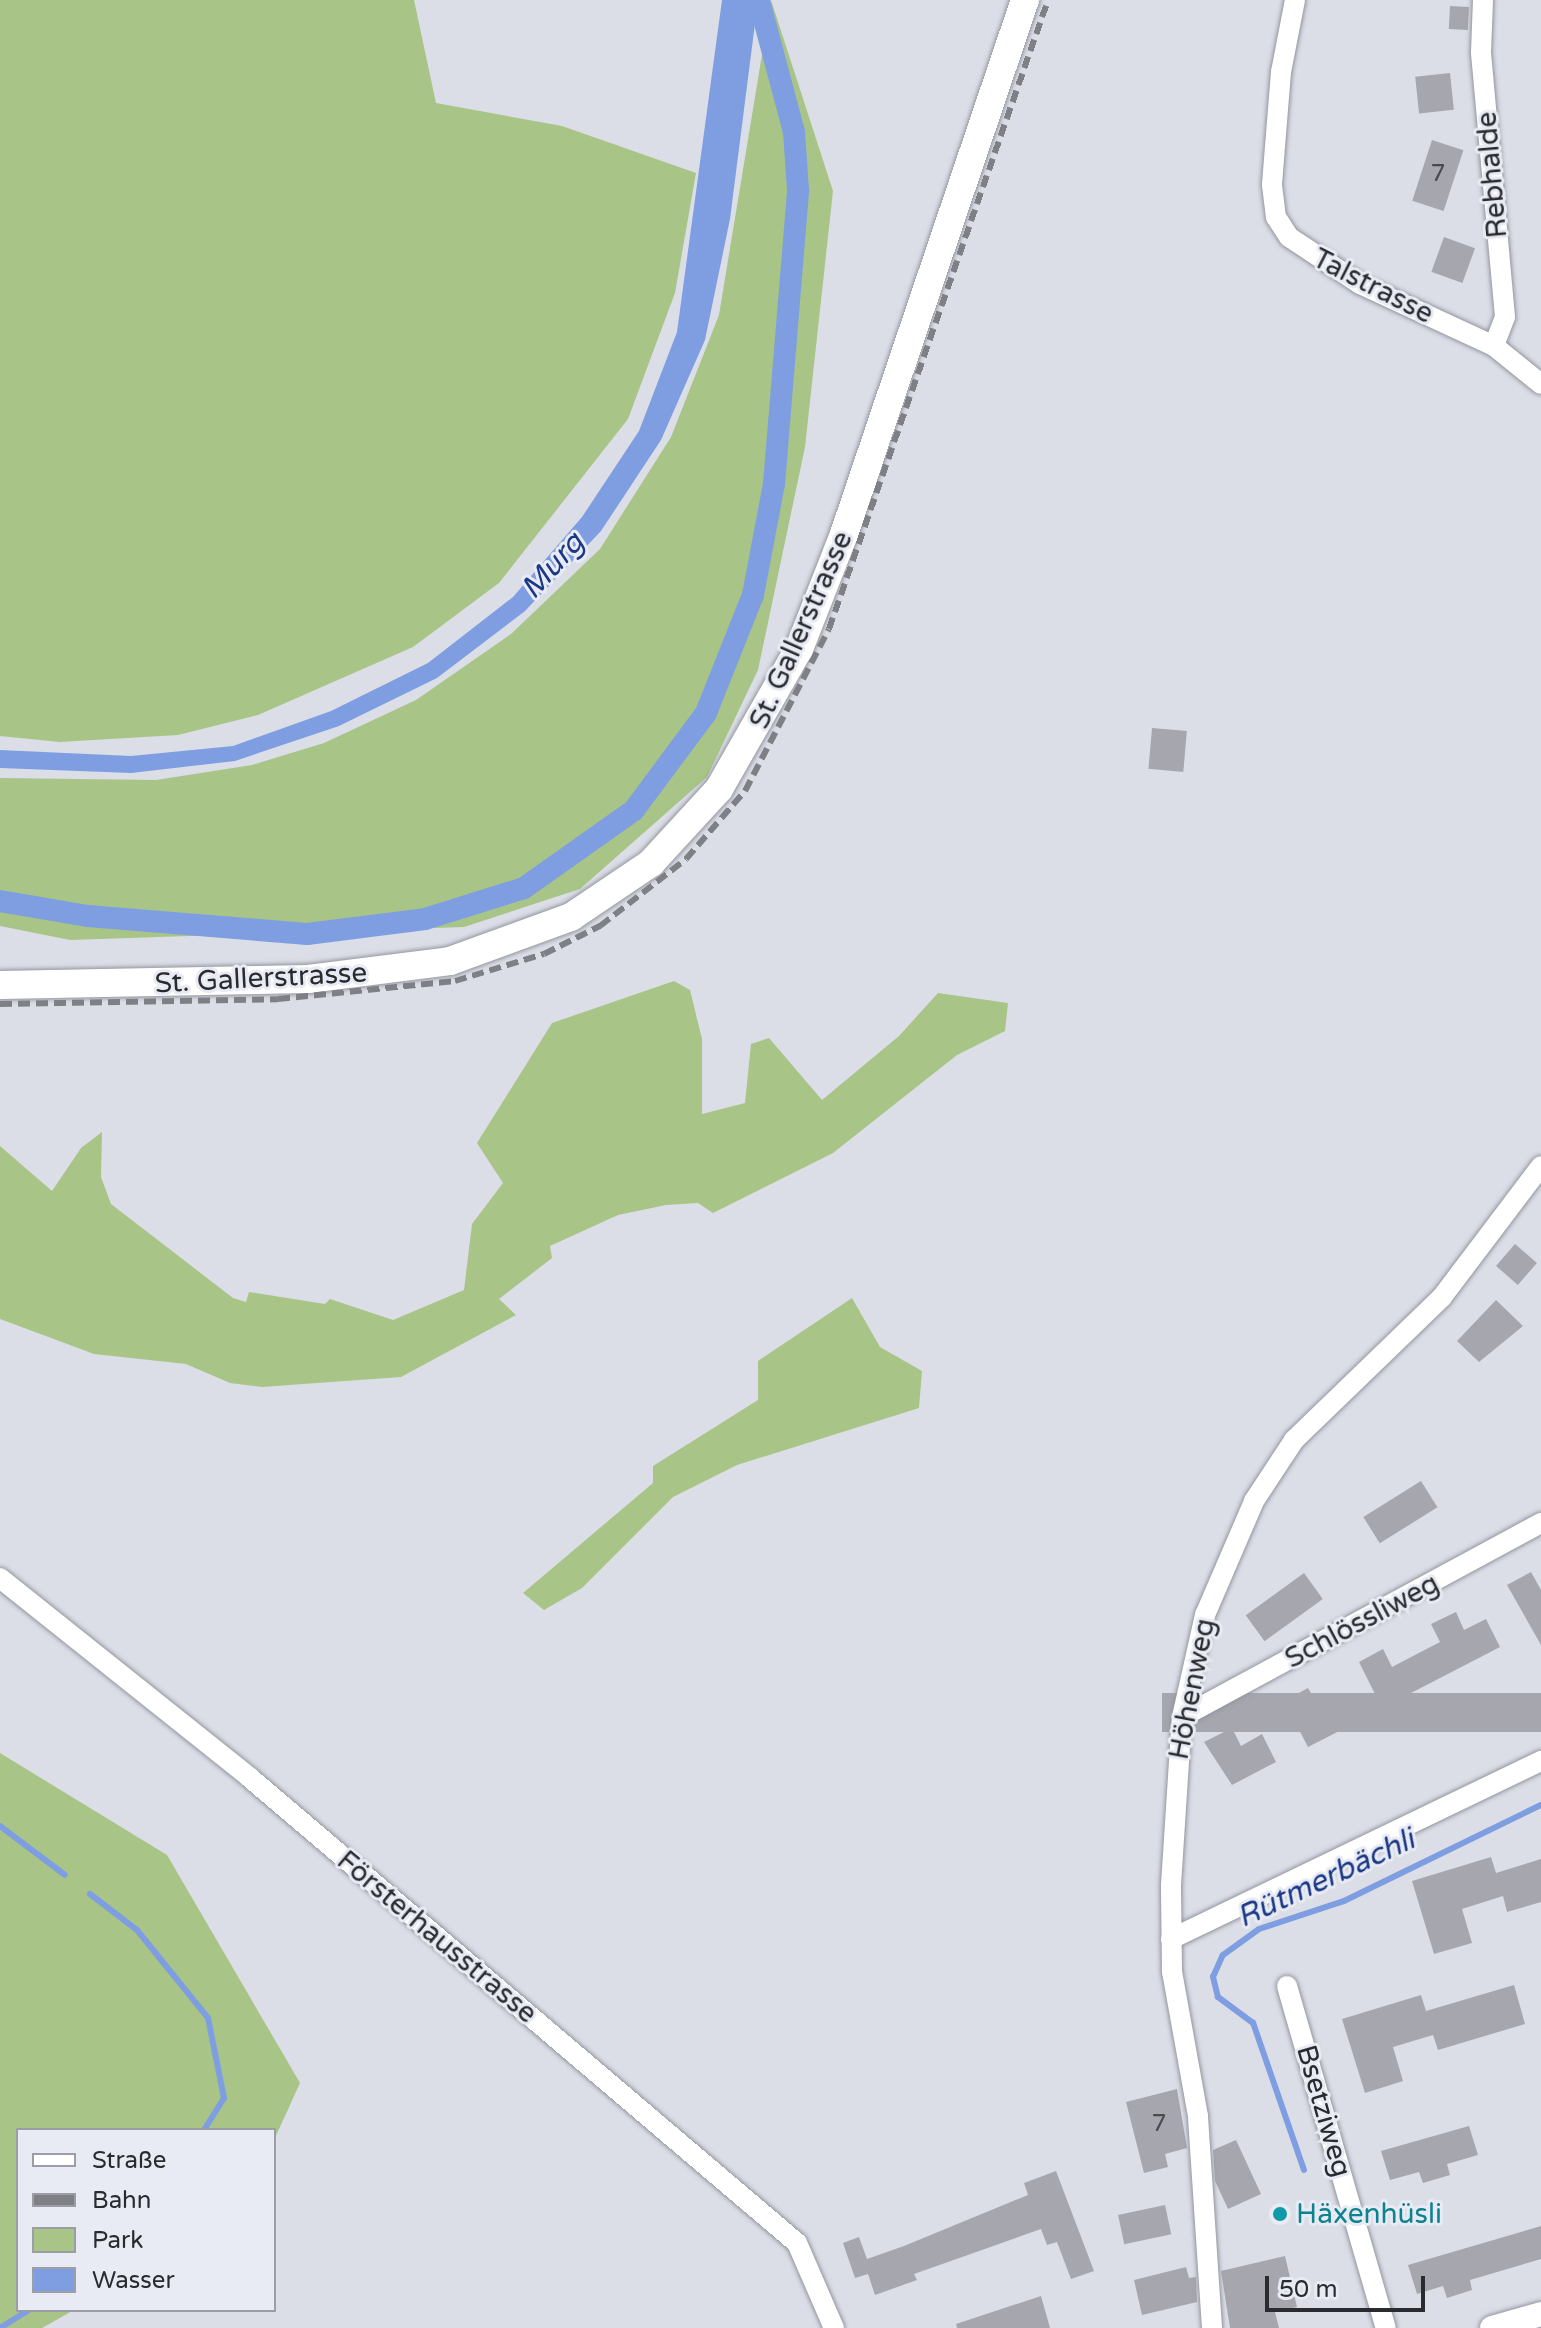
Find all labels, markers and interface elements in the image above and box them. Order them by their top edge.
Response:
street label: Rebhalde [1470,110,1514,240]
house number: 7 [1430,160,1446,188]
street label: Talstrasse [1307,241,1439,331]
water label: Murg [514,525,592,607]
street label: St. Gallerstrasse [742,526,860,734]
street label: St. Gallerstrasse [154,956,368,1000]
street label: Schlössliweg [1279,1566,1445,1676]
street label: Höhenweg [1162,1616,1222,1762]
water label: Rütmerbächli [1231,1822,1421,1936]
street label: Försterhausstrasse [330,1844,544,2030]
street label: Bsetziweg [1289,2041,1359,2181]
house number: 7 [1151,2110,1167,2138]
legend [16,2128,276,2312]
text: Straße [92,2146,166,2175]
text: Bahn [92,2186,151,2215]
place label: Häxenhüsli [1296,2197,1442,2231]
marker: Häxenhüsli [1271,2205,1289,2223]
text: Park [92,2226,143,2255]
scale bar [1269,2260,1429,2310]
text: Wasser [92,2266,175,2295]
text: 50 m [1279,2275,1337,2304]

